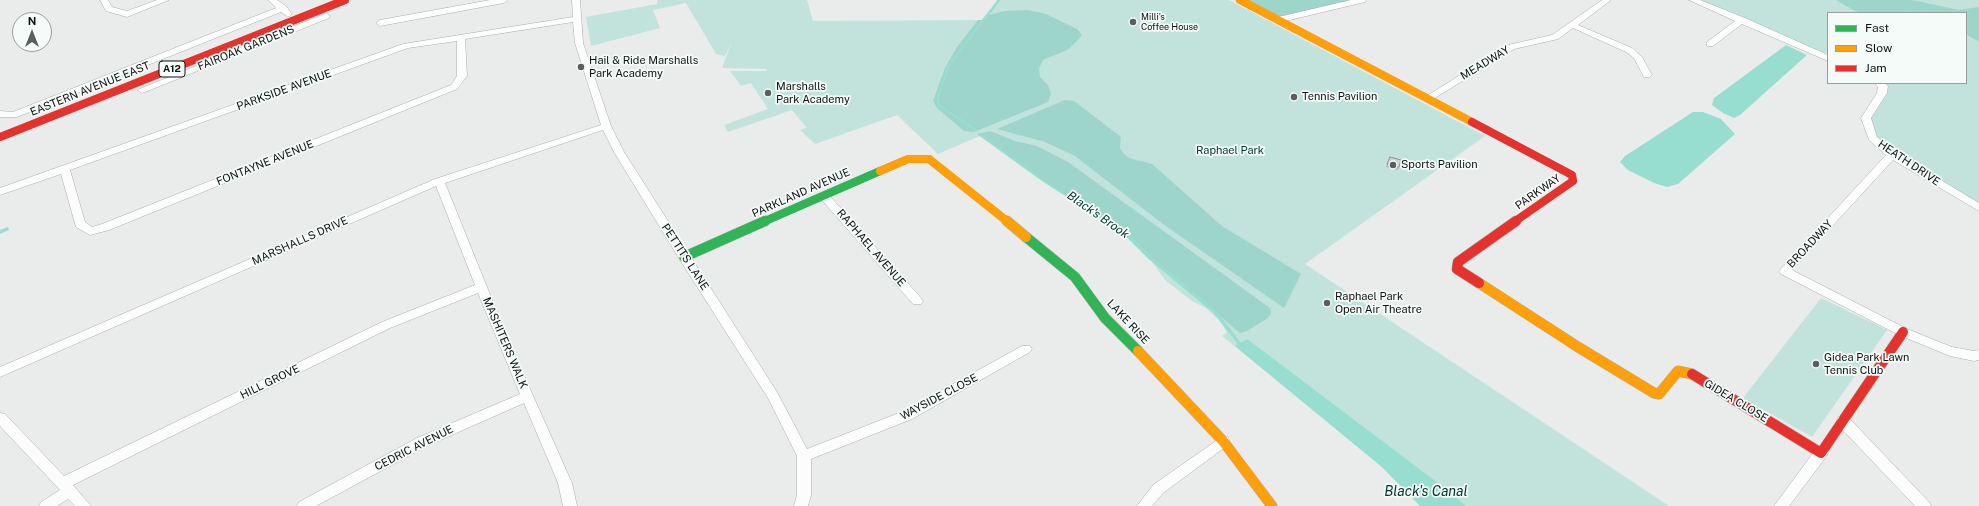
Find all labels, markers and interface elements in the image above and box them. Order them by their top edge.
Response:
north arrow [12,12,52,52]
place label: Milli's Coffee House [1141,12,1198,33]
legend [1827,12,1967,84]
text: N [28,15,36,27]
marker: Milli's Coffee House [1128,17,1138,27]
text: Fast [1865,21,1889,35]
street label: FAIROAK GARDENS [196,23,296,73]
text: Slow [1865,41,1892,55]
street label: MEADWAY [1458,43,1512,83]
place label: Hail & Ride Marshalls Park Academy [589,54,698,80]
street label: EASTERN AVENUE EAST [28,59,152,119]
road number: A12 [159,61,185,77]
text: Jam [1865,61,1887,75]
marker: Hail & Ride Marshalls Park Academy [576,62,586,72]
street label: PARKSIDE AVENUE [235,67,333,113]
place label: Marshalls Park Academy [776,80,850,106]
marker: Marshalls Park Academy [763,88,773,98]
place label: Tennis Pavilion [1302,90,1377,104]
marker: Tennis Pavilion [1289,92,1299,102]
street label: FONTAYNE AVENUE [215,137,315,189]
street label: HEATH DRIVE [1875,137,1943,189]
park label: Raphael Park [1196,144,1264,158]
place label: Sports Pavilion [1401,158,1477,172]
marker: Sports Pavilion [1388,160,1398,170]
street label: PARKLAND AVENUE [750,165,852,221]
street label: PARKWAY [1513,172,1563,212]
water label: Black's Brook [1064,188,1132,242]
street label: RAPHAEL AVENUE [834,207,908,289]
street label: MARSHALLS DRIVE [250,214,350,268]
street label: BROADWAY [1785,217,1835,271]
street label: PETTITS LANE [659,221,711,293]
place label: Raphael Park Open Air Theatre [1335,290,1422,316]
street label: MASHITERS WALK [480,295,530,391]
street label: LAKE RISE [1104,297,1152,347]
marker: Raphael Park Open Air Theatre [1322,298,1332,308]
place label: Gidea Park Lawn Tennis Club [1824,351,1909,377]
marker: Gidea Park Lawn Tennis Club [1811,359,1821,369]
street label: HILL GROVE [238,362,302,402]
street label: WAYSIDE CLOSE [898,371,980,423]
street label: GIDEA CLOSE [1702,377,1770,425]
street label: CEDRIC AVENUE [372,422,456,474]
water label: Black's Canal [1384,484,1468,500]

